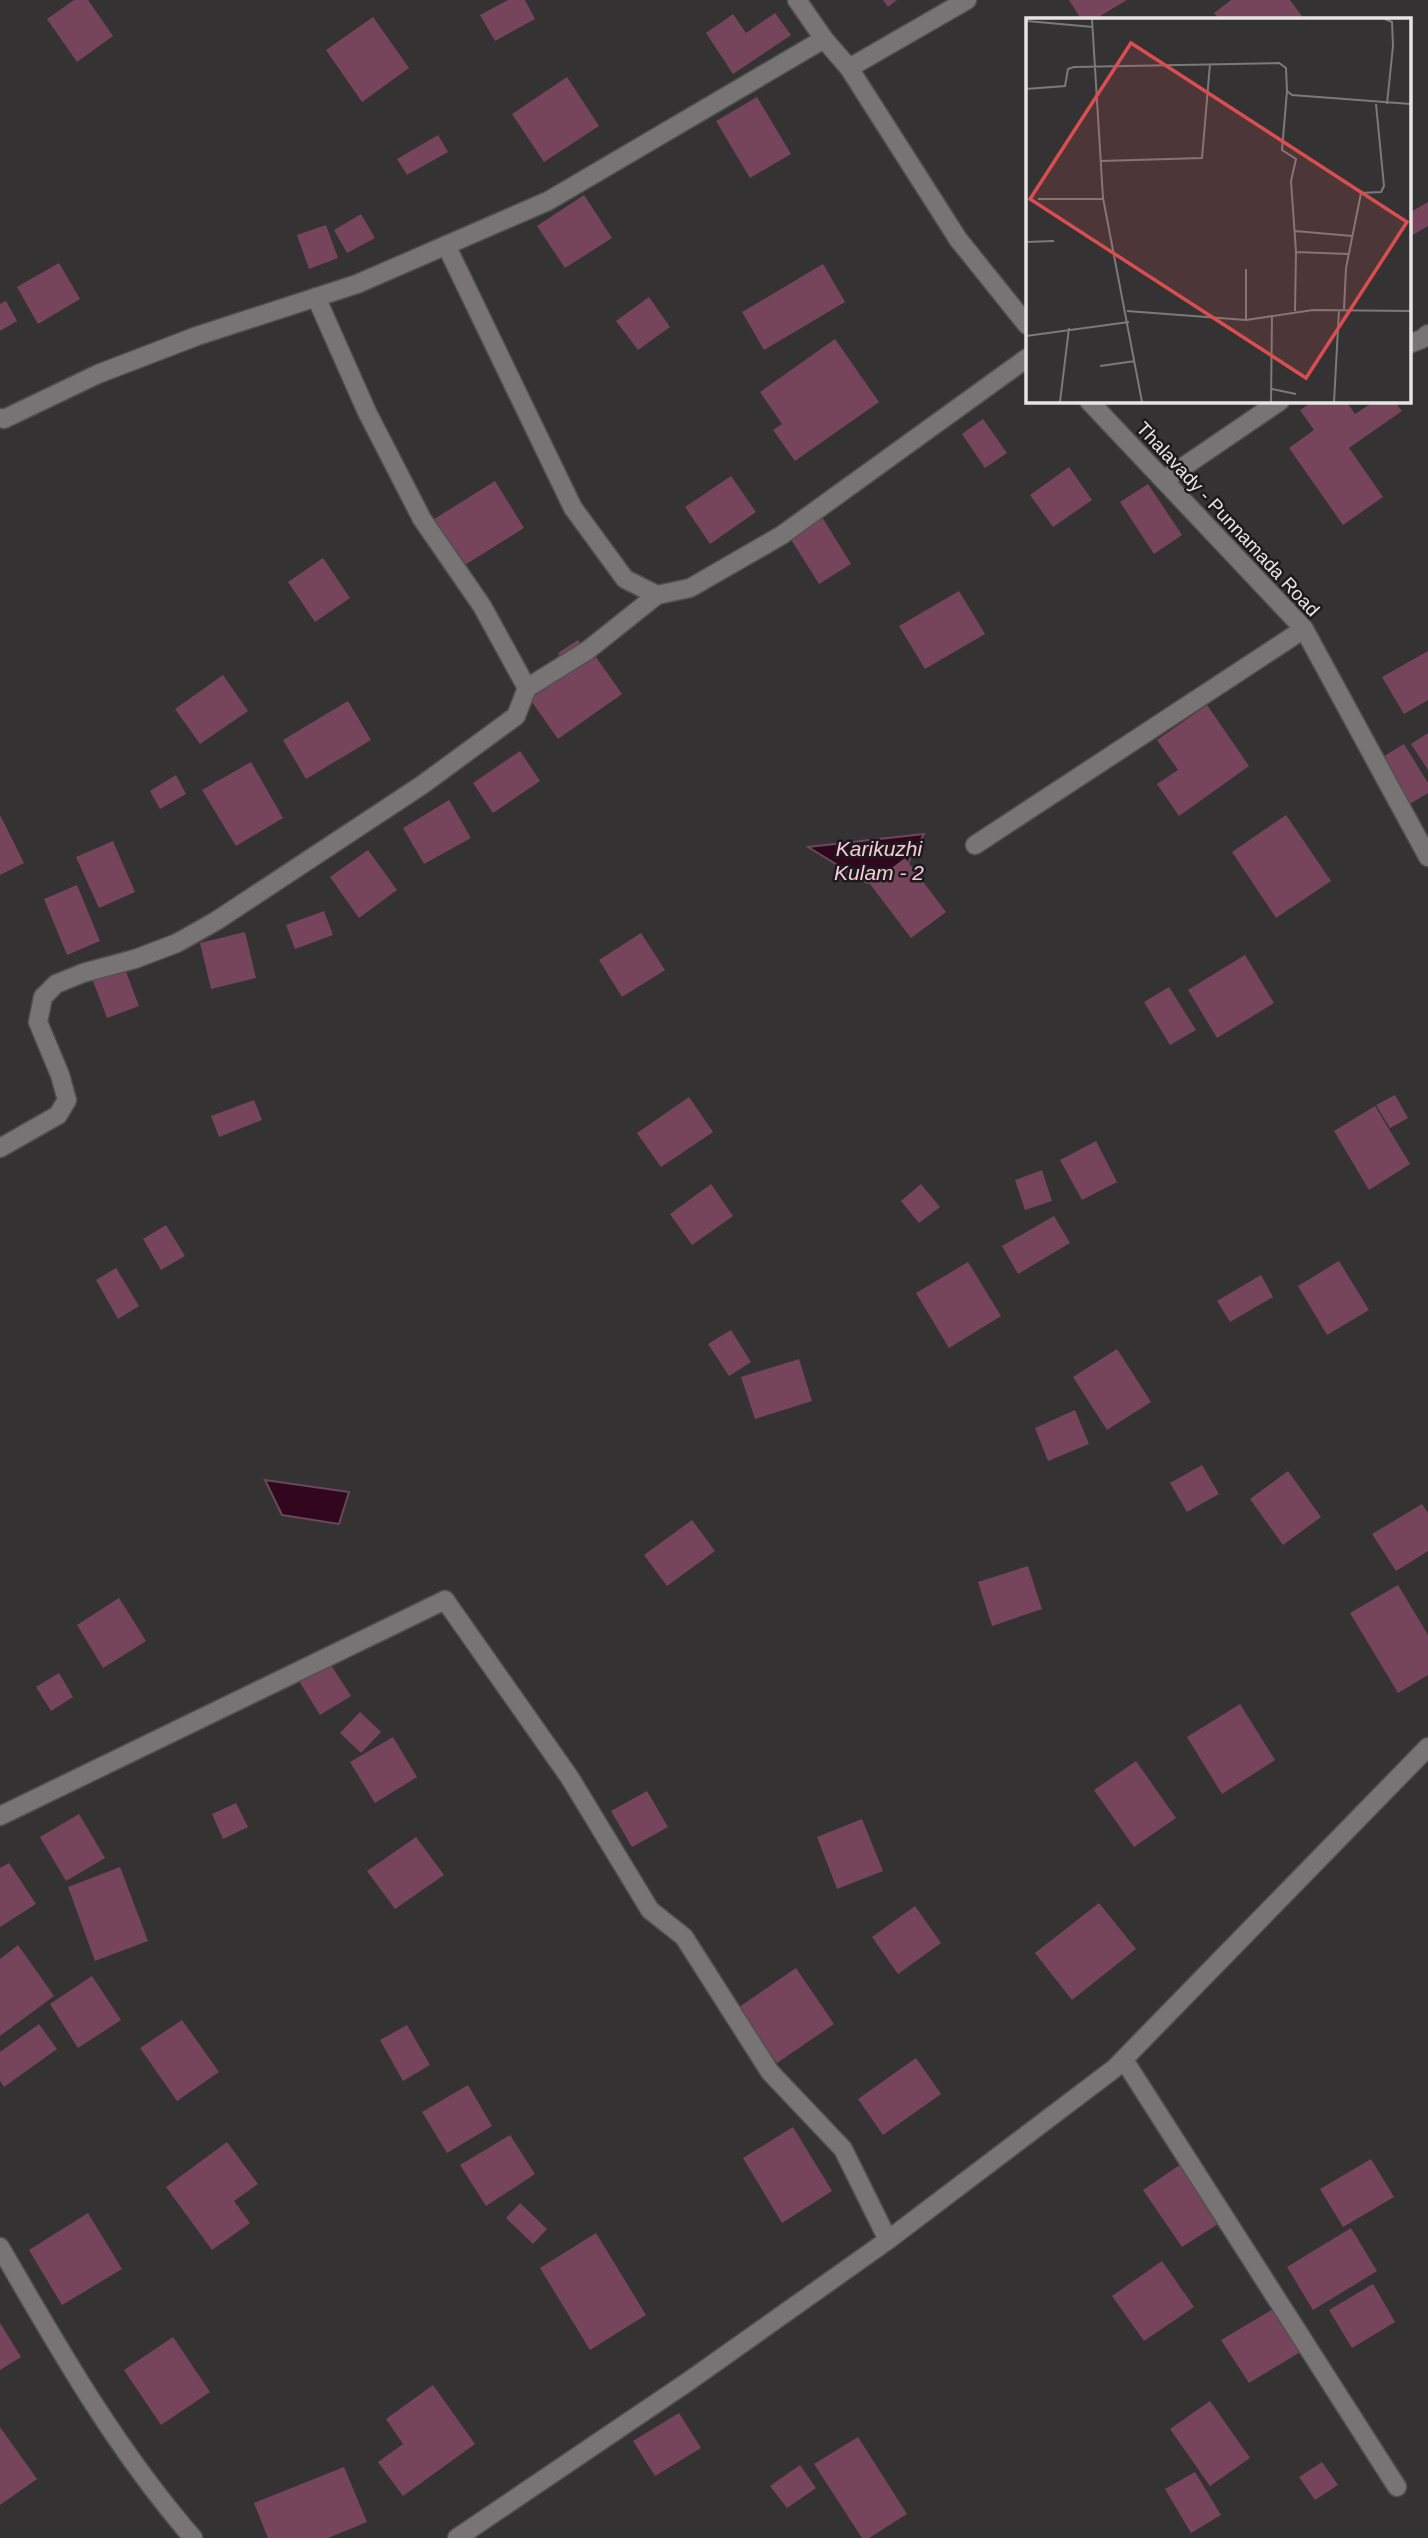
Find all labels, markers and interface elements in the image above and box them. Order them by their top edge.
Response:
inset map [1026,18,1410,402]
street label: Thalavady - Punnamada Road [1132,418,1324,620]
water label: Karikuzhi Kulam - 2 [834,837,924,884]

